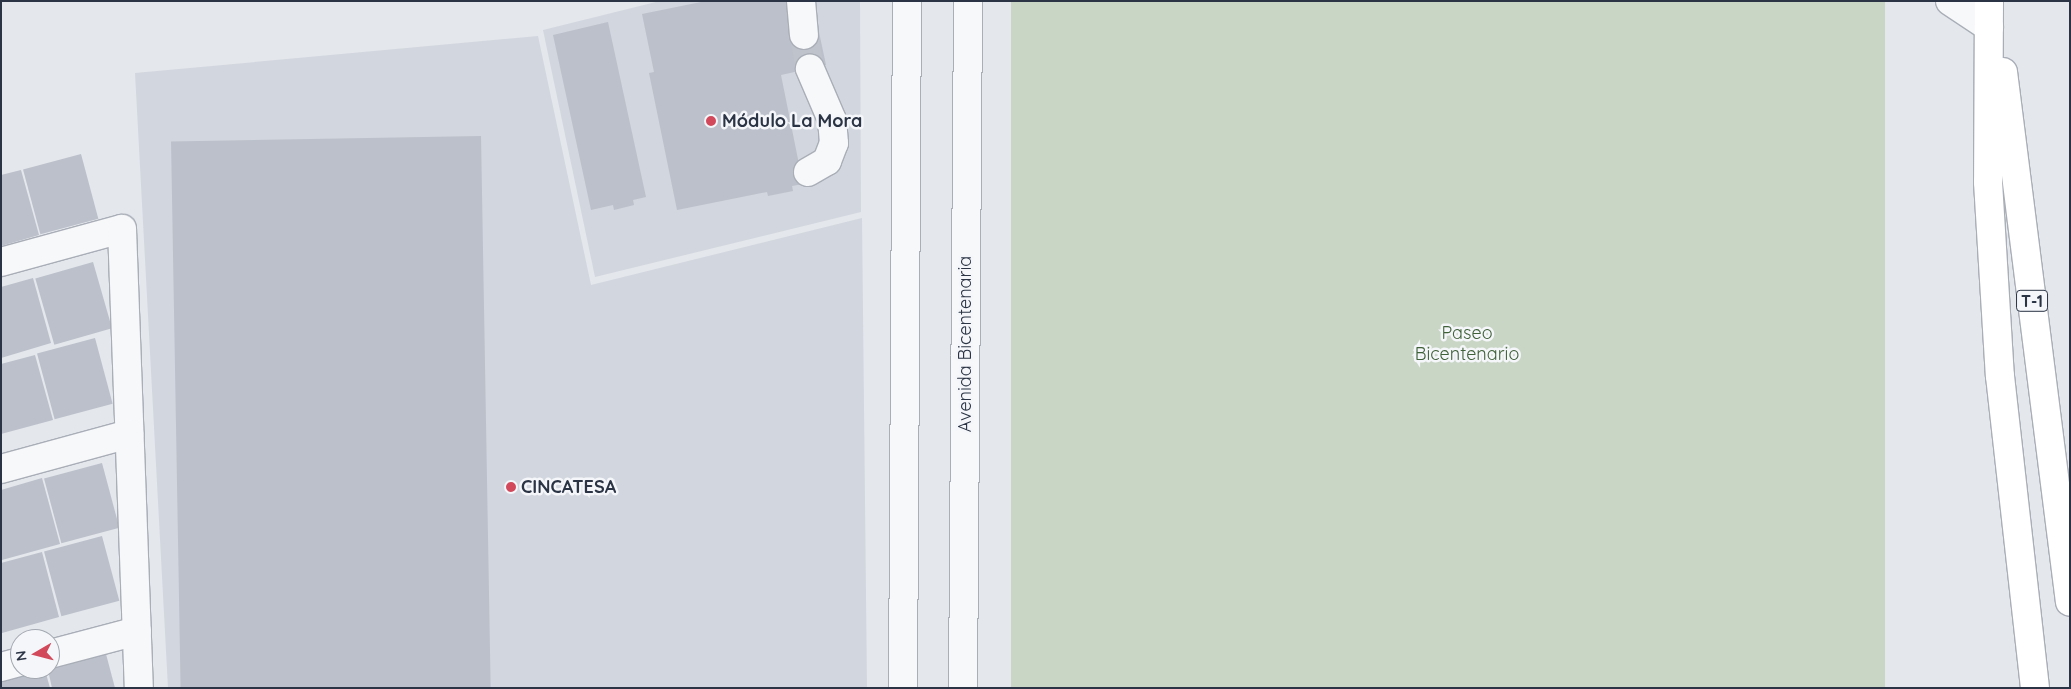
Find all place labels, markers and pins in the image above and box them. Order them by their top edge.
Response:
place label: Módulo La Mora [722,110,862,132]
marker: Módulo La Mora [704,114,718,128]
place label: CINCATESA [521,476,616,498]
marker: CINCATESA [505,481,517,493]

